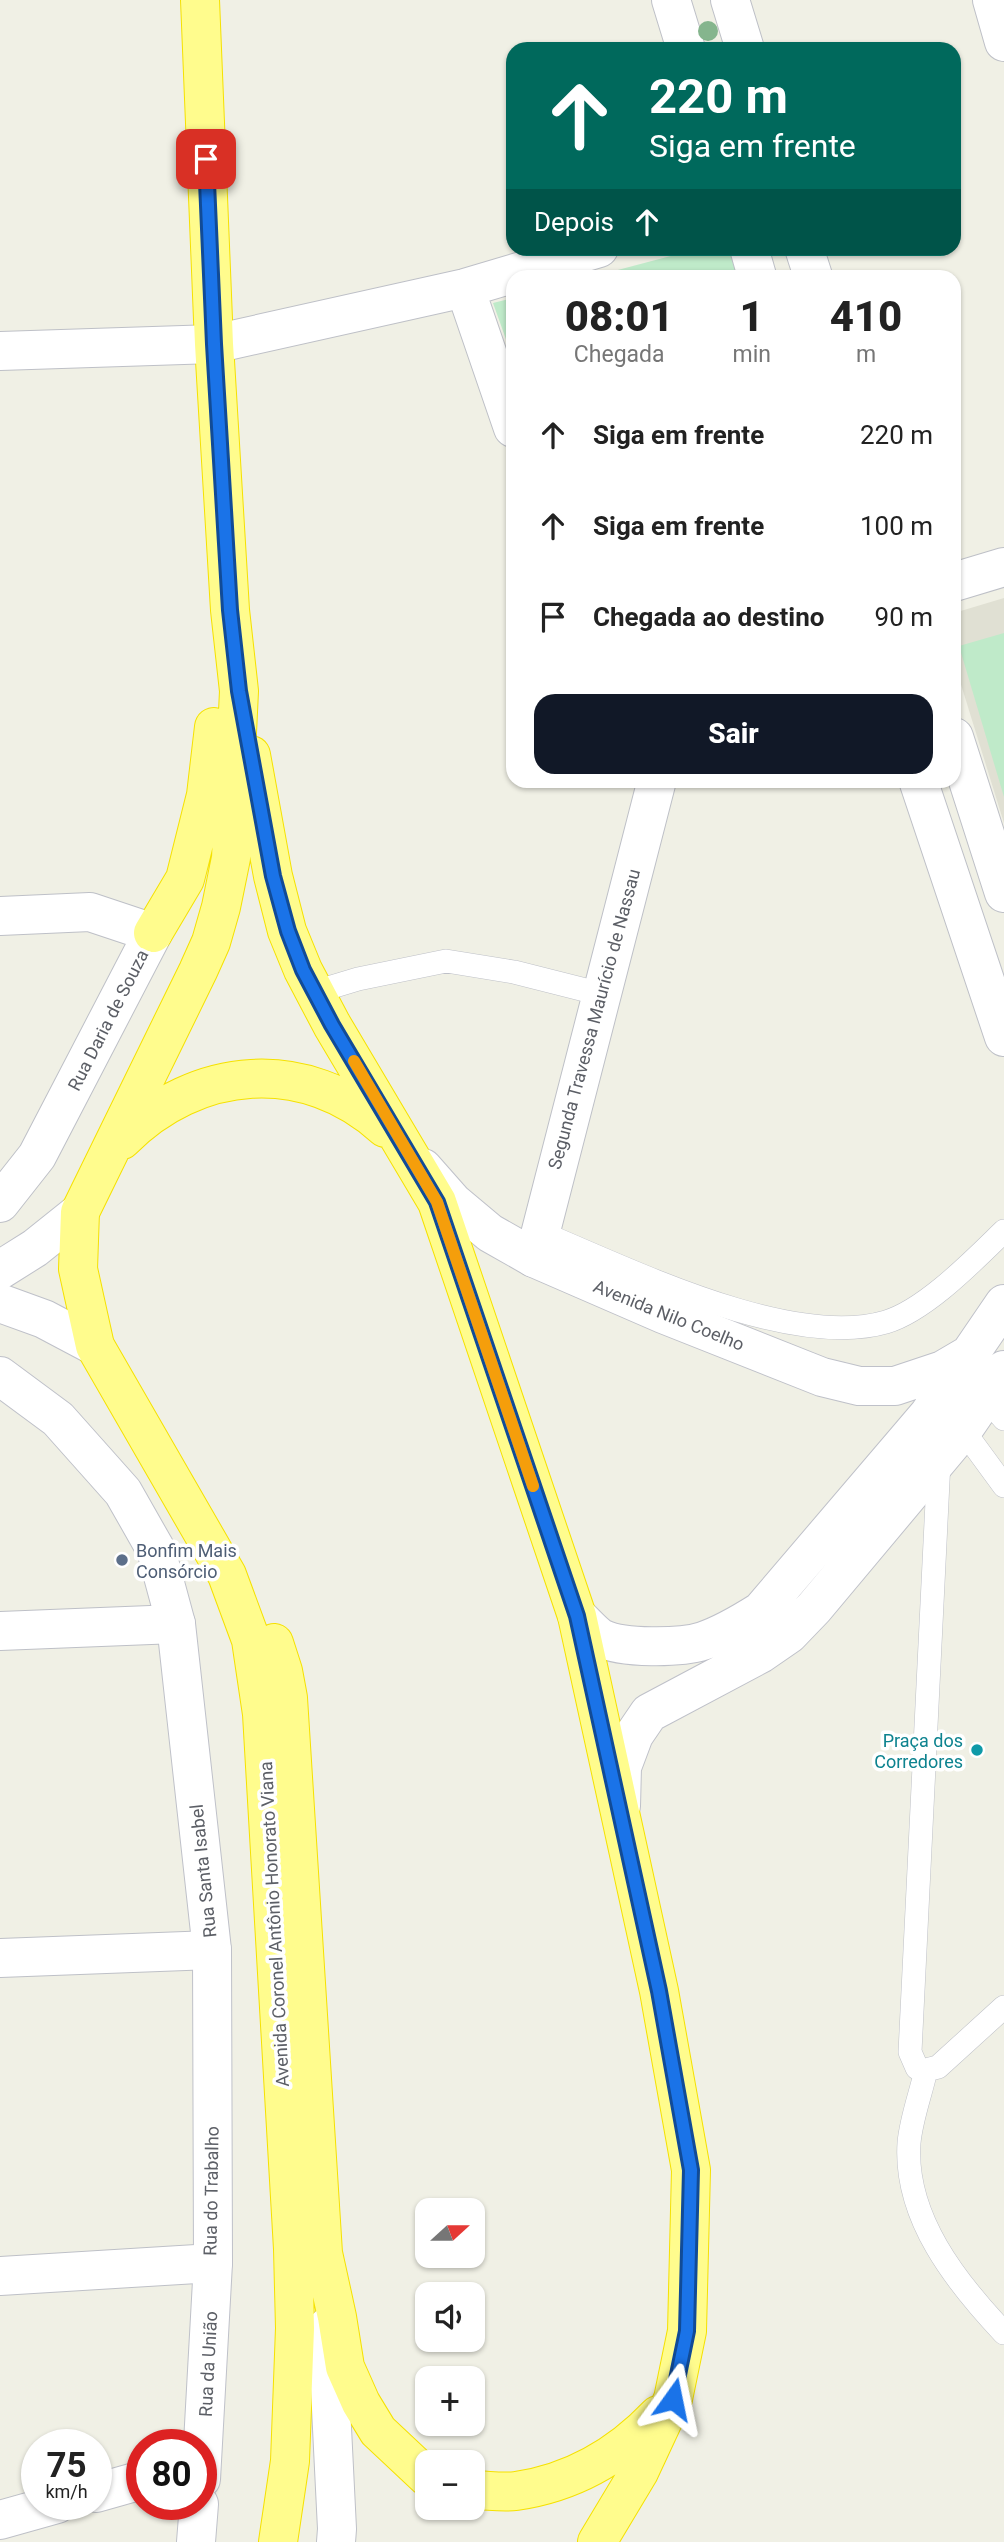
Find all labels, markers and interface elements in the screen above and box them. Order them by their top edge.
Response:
text: 220 m [649,68,788,125]
icon: ahead [534,70,625,161]
text: Siga em frente [649,127,856,165]
pin [176,129,236,189]
icon: arrive [187,140,225,178]
icon: ahead [628,203,666,241]
text: Depois [534,207,614,237]
text: 08:01 [565,292,674,341]
text: 1 [740,292,764,341]
text: 410 [830,292,902,341]
text: Chegada [574,341,665,368]
text: min [732,341,771,368]
text: m [856,341,876,368]
icon: ahead [534,416,572,454]
text: Siga em frente [593,420,764,450]
text: 220 m [860,420,933,450]
icon: ahead [534,507,572,545]
text: Siga em frente [593,511,764,541]
text: 100 m [860,511,933,541]
icon: arrive [534,598,572,636]
text: Chegada ao destino [593,602,824,632]
text: 90 m [875,602,933,632]
button: Sair [534,694,933,774]
street label: Segunda Travessa Maurício de Nassau [544,866,644,1172]
street label: Rua Daria de Souza [63,946,153,1094]
street label: Avenida Nilo Coelho [591,1275,747,1355]
place label: Bonfim Mais Consórcio [136,1540,237,1582]
marker: Bonfim Mais Consórcio [114,1552,130,1568]
place label: Praça dos Corredores [874,1730,963,1772]
marker: Praça dos Corredores [969,1742,985,1758]
street label: Avenida Coronel Antônio Honorato Viana [255,1761,293,2087]
street label: Rua Santa Isabel [186,1803,220,1939]
street label: Rua do Trabalho [199,2126,223,2256]
north arrow [415,2198,485,2268]
map controls [415,2198,485,2520]
button: sound [415,2282,485,2352]
street label: Rua da União [195,2311,221,2417]
position arrow [636,2362,710,2436]
button: + [415,2366,485,2436]
speed limit sign: 80 [126,2429,217,2520]
text: 75 [46,2445,87,2486]
button: − [415,2450,485,2520]
text: km/h [45,2481,88,2502]

